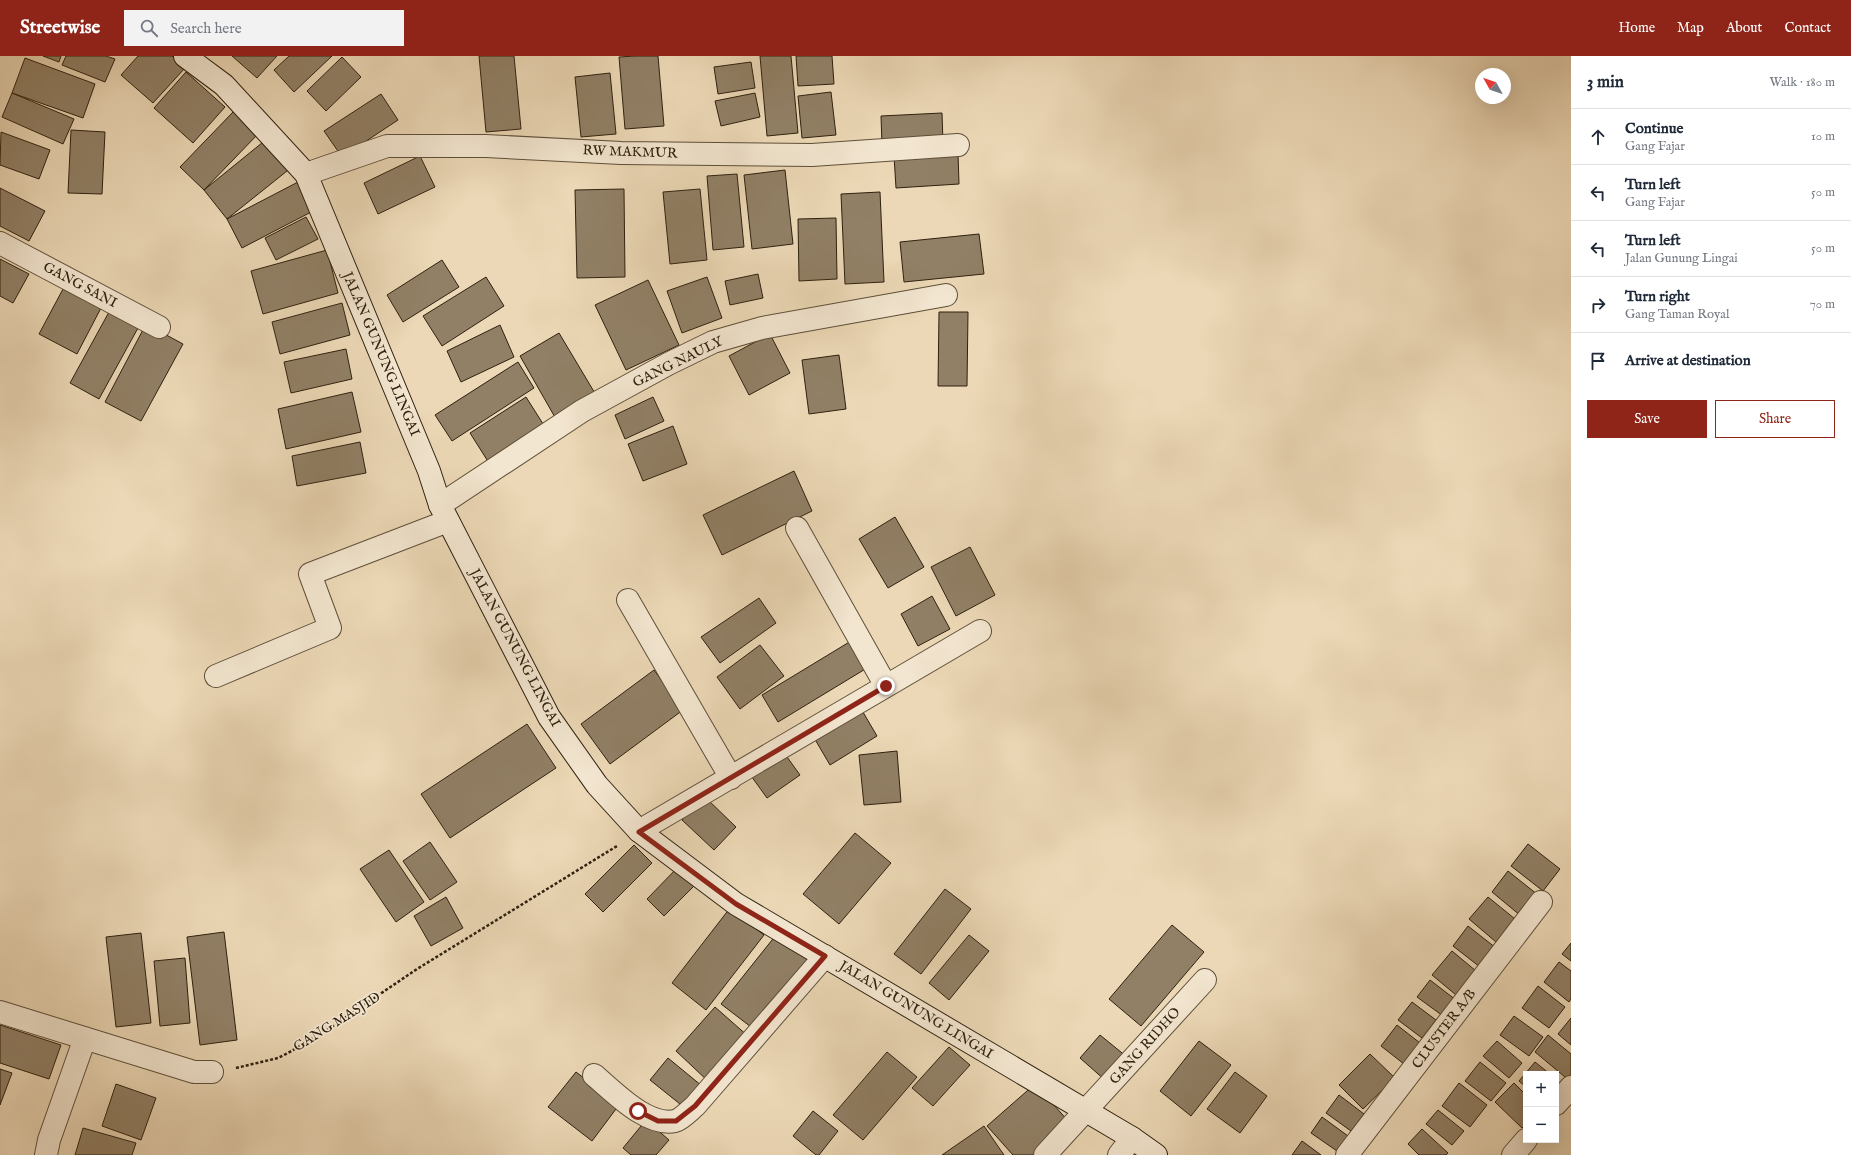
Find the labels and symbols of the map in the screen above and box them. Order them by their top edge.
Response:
north arrow [1475,68,1511,104]
street label: RW MAKMUR [582,141,678,163]
street label: GANG SANI [40,258,120,312]
street label: JALAN GUNUNG LINGAI [337,267,424,439]
street label: GANG NAULY [630,332,727,392]
street label: JALAN GUNUNG LINGAI [465,564,564,730]
route end [877,677,895,695]
street label: JALAN GUNUNG LINGAI [834,956,996,1063]
street label: CLUSTER A/B [1408,985,1480,1073]
street label: GANG MASJID [290,988,384,1056]
street label: GANG RIDHO [1106,1003,1185,1088]
route start [629,1102,647,1120]

